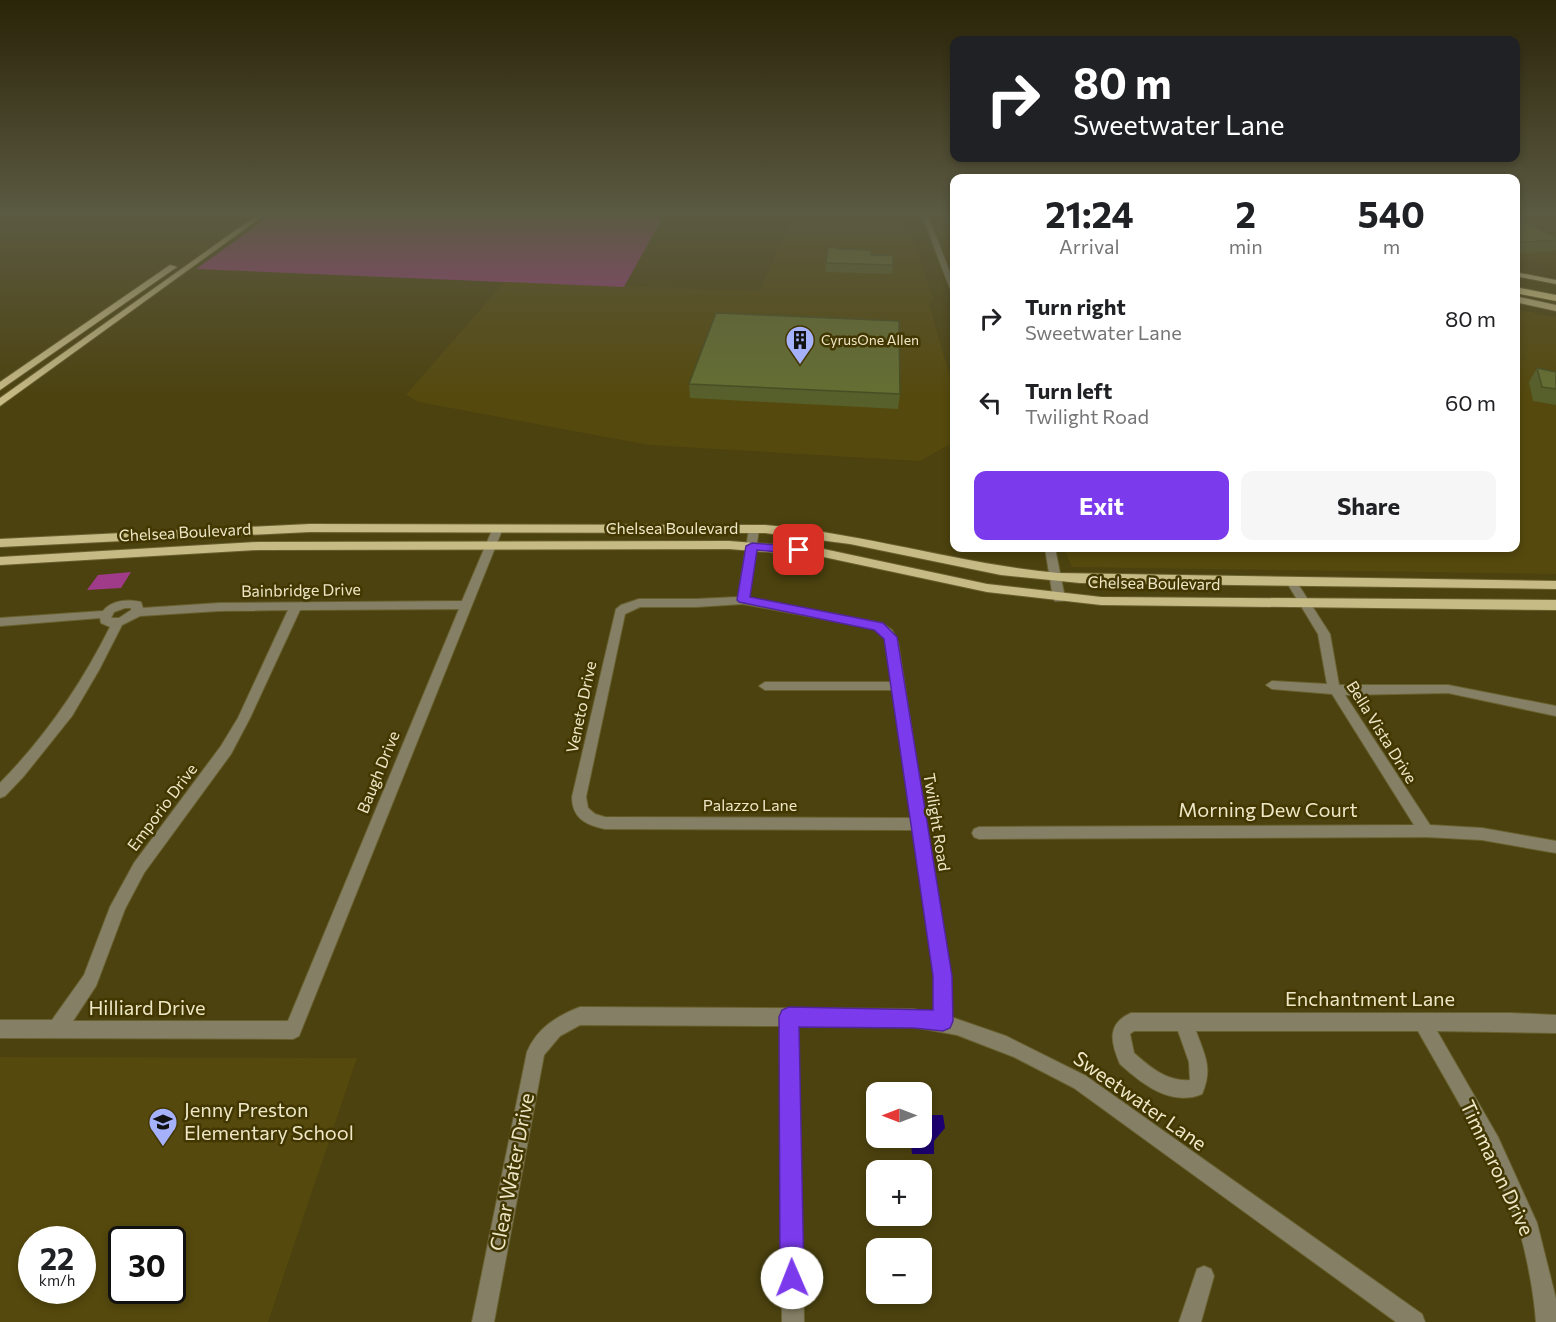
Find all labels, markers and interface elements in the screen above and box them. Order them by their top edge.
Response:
text: 80 m [1073,56,1172,108]
icon: right [974,60,1052,138]
text: Sweetwater Lane [1073,108,1285,141]
text: 21:24 [1045,191,1134,235]
text: 2 [1235,191,1256,235]
text: 540 [1358,191,1425,235]
text: Arrival [1059,234,1120,258]
text: min [1229,234,1263,258]
text: m [1383,234,1400,258]
text: Turn right [1025,293,1126,320]
icon: right [974,302,1007,335]
text: 80 m [1445,305,1496,332]
text: Sweetwater Lane [1025,320,1182,344]
building icon: CyrusOne Allen [784,324,816,366]
place label: CyrusOne Allen [821,331,919,348]
text: Turn left [1025,377,1112,404]
icon: left [974,386,1007,419]
text: 60 m [1445,389,1496,416]
text: Twilight Road [1025,404,1149,428]
button: Exit [974,471,1229,540]
button: Share [1241,471,1496,540]
street label: Chelsea Boulevard [606,518,738,537]
street label: Chelsea Boulevard [118,519,252,544]
pin [773,524,824,575]
icon: arrive [782,533,815,566]
street label: Chelsea Boulevard [1088,572,1221,593]
street label: Bainbridge Drive [241,579,361,600]
street label: Veneto Drive [561,659,600,755]
street label: Bella Vista Drive [1343,677,1422,787]
street label: Baugh Drive [352,728,403,816]
street label: Emporio Drive [123,759,201,854]
street label: Twilight Road [920,771,955,872]
street label: Palazzo Lane [703,795,797,814]
street label: Morning Dew Court [1178,797,1358,821]
street label: Enchantment Lane [1285,986,1455,1010]
street label: Hilliard Drive [88,995,206,1019]
street label: Sweetwater Lane [1070,1045,1212,1155]
north arrow [866,1082,932,1148]
map controls [866,1082,932,1304]
street label: Clear Water Drive [484,1091,538,1253]
street label: Timmaron Drive [1456,1096,1540,1239]
place label: Jenny Preston Elementary School [184,1097,354,1144]
school or university icon: Jenny Preston Elementary School [147,1106,179,1148]
button: + [866,1160,932,1226]
speed limit sign: 30 [108,1226,186,1304]
button: − [866,1238,932,1304]
text: 22 [40,1239,74,1276]
position arrow [760,1246,824,1310]
text: km/h [39,1271,75,1289]

